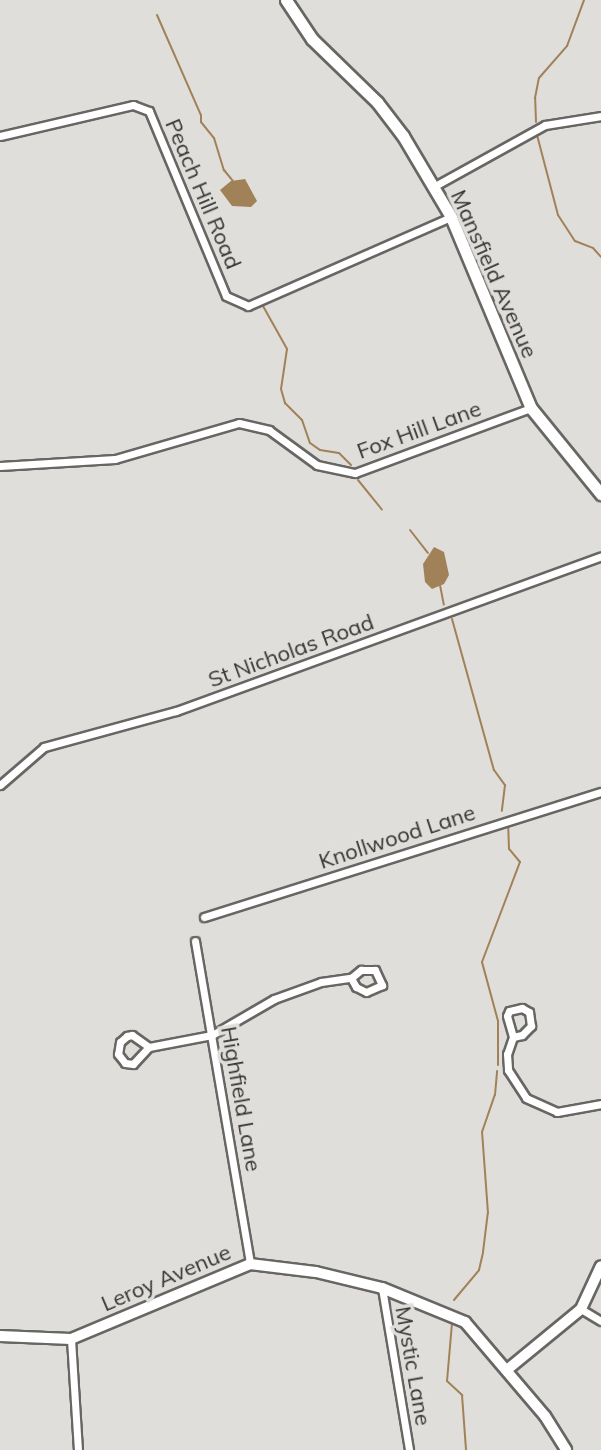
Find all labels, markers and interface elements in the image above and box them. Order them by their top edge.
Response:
street label: Peach Hill Road [159,115,247,273]
street label: Mansfield Avenue [445,186,543,362]
street label: Fox Hill Lane [353,395,485,465]
street label: St Nicholas Road [205,609,377,693]
street label: Knollwood Lane [315,799,479,875]
street label: Highfield Lane [215,1024,267,1174]
street label: Leroy Avenue [97,1239,235,1317]
street label: Mystic Lane [390,1304,436,1428]

